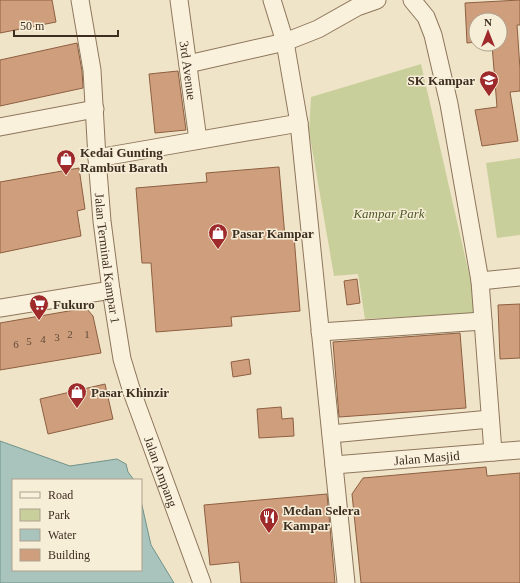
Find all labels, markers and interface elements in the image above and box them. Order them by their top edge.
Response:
scale bar [14,12,118,38]
north arrow [468,12,508,52]
text: N [484,16,492,28]
text: 50 m [20,19,45,33]
street label: 3rd Avenue [177,40,200,101]
school or university icon: SK Kampar [478,69,500,97]
place label: SK Kampar [407,73,475,88]
place label: Kedai Gunting Rambut Barath [80,145,169,175]
shop icon: Kedai Gunting Rambut Barath [55,148,77,176]
street label: Jalan Terminal Kampar 1 [92,192,124,325]
park label: Kampar Park [352,206,425,221]
shop icon: Pasar Kampar [207,222,229,250]
place label: Pasar Kampar [232,226,314,241]
supermarket icon: Fukuro [28,293,50,321]
place label: Fukuro [53,297,95,312]
house number: 2 [67,328,73,340]
house number: 1 [84,328,90,340]
house number: 3 [54,331,60,343]
house number: 4 [40,333,46,345]
house number: 5 [26,335,32,347]
house number: 6 [13,338,19,350]
shop icon: Pasar Khinzir [66,381,88,409]
place label: Pasar Khinzir [91,385,169,400]
street label: Jalan Ampang [141,434,181,509]
street label: Jalan Masjid [393,447,461,468]
legend [12,479,142,571]
text: Road [48,488,73,502]
place label: Medan Selera Kampar [283,503,360,533]
restaurant icon: Medan Selera Kampar [258,506,280,534]
text: Park [48,508,70,522]
text: Water [48,528,76,542]
text: Building [48,548,90,562]

